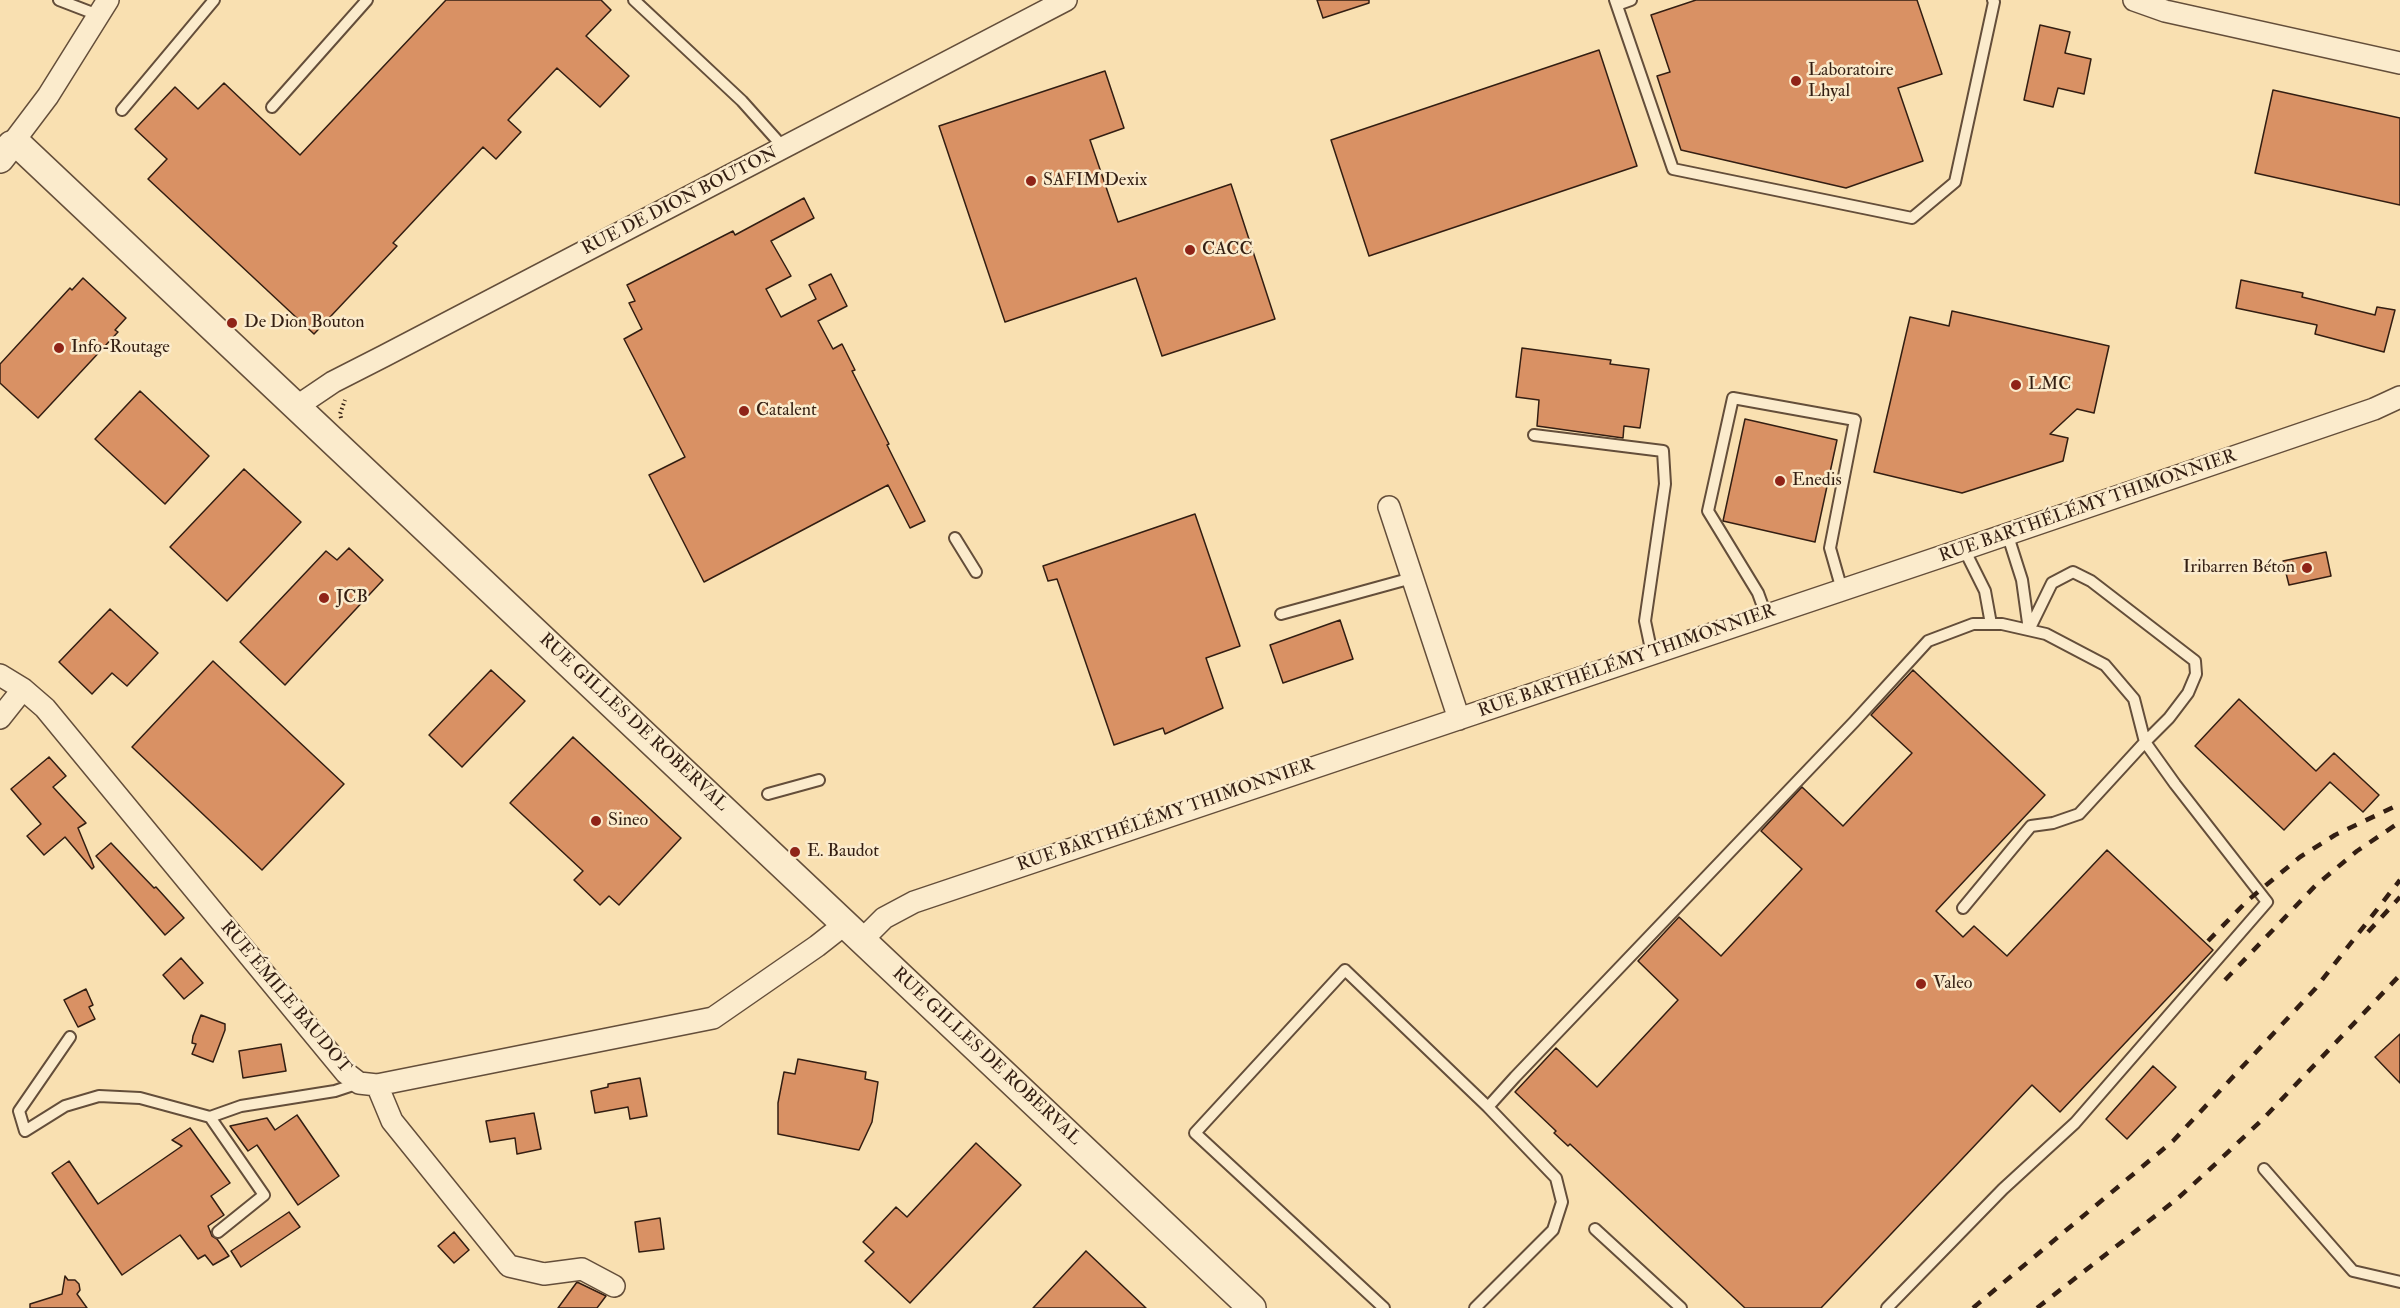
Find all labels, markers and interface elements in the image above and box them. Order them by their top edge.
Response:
place label: Laboratoire Lhyal [1808,60,1893,103]
marker: Laboratoire Lhyal [1789,74,1803,88]
street label: RUE DE DION BOUTON [579,143,781,261]
place label: SAFIM Dexix [1043,170,1147,192]
marker: SAFIM Dexix [1024,174,1038,188]
place label: CACC [1202,239,1253,261]
marker: CACC [1183,243,1197,257]
place label: De Dion Bouton [244,312,364,334]
marker: De Dion Bouton [225,316,239,330]
place label: Info-Routage [71,337,170,359]
marker: Info-Routage [52,341,66,355]
place label: LMC [2028,374,2071,396]
marker: LMC [2009,378,2023,392]
place label: Catalent [756,400,817,422]
marker: Catalent [737,404,751,418]
street label: RUE BARTHÉLÉMY THIMONNIER [1936,446,2240,568]
place label: Enedis [1792,470,1842,492]
marker: Enedis [1773,474,1787,488]
place label: Iribarren Béton [2183,557,2295,579]
marker: Iribarren Béton [2300,561,2314,575]
place label: JCB [336,587,368,609]
marker: JCB [317,591,331,605]
street label: RUE BARTHÉLÉMY THIMONNIER [1475,601,1779,723]
street label: RUE GILLES DE ROBERVAL [534,630,732,816]
street label: RUE BARTHÉLÉMY THIMONNIER [1014,755,1318,877]
place label: Sineo [608,810,648,832]
marker: Sineo [589,814,603,828]
place label: E. Baudot [807,841,879,863]
marker: E. Baudot [788,845,802,859]
street label: RUE ÉMILE BAUDOT [215,917,355,1079]
street label: RUE GILLES DE ROBERVAL [887,964,1085,1150]
place label: Valeo [1933,973,1972,995]
marker: Valeo [1914,977,1928,991]

